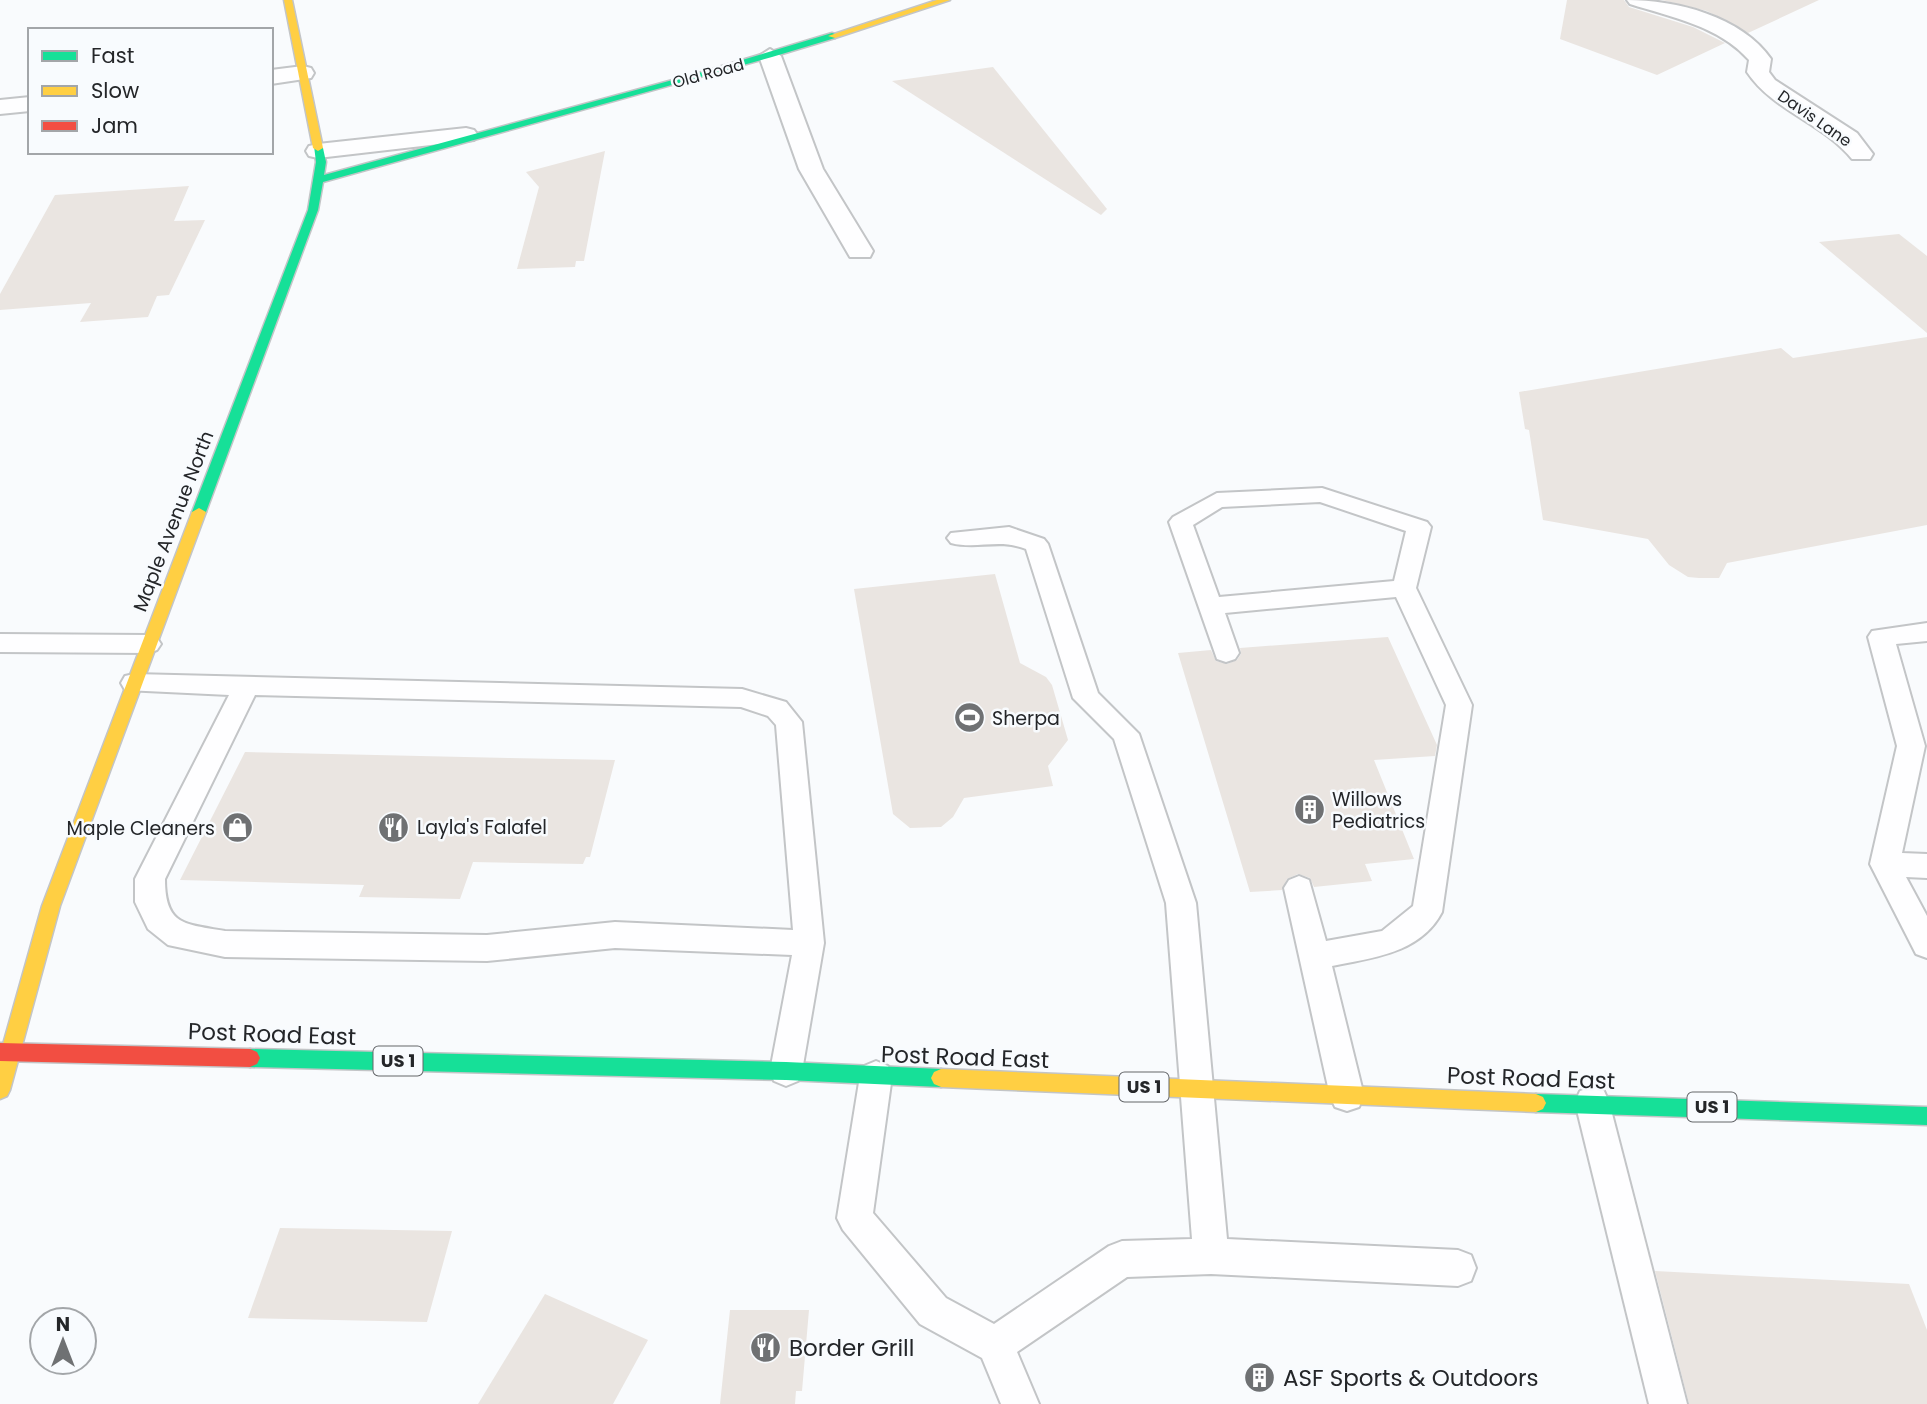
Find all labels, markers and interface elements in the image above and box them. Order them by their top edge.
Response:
legend [28,28,273,154]
text: Fast [91,41,134,70]
street label: Old Road [670,53,746,94]
text: Slow [91,76,139,105]
street label: Davis Lane [1773,84,1856,152]
text: Jam [91,111,138,140]
street label: Maple Avenue North [127,427,220,615]
sports icon: Sherpa [952,701,986,735]
place label: Sherpa [992,705,1060,732]
place label: Willows Pediatrics [1332,786,1425,835]
building icon: Willows Pediatrics [1292,793,1326,827]
restaurant icon: Layla's Falafel [377,810,411,844]
shop icon: Maple Cleaners [221,811,255,845]
place label: Layla's Falafel [417,814,547,841]
place label: Maple Cleaners [67,815,215,842]
street label: Post Road East [187,1015,357,1053]
street label: Post Road East [880,1038,1050,1076]
road number: US 1 [374,1046,422,1076]
street label: Post Road East [1446,1059,1616,1097]
road number: US 1 [1120,1072,1168,1102]
road number: US 1 [1688,1092,1736,1122]
north arrow [28,1306,98,1376]
text: N [56,1311,70,1338]
restaurant icon: Border Grill [749,1331,783,1365]
place label: Border Grill [789,1332,914,1364]
building icon: ASF Sports & Outdoors [1243,1361,1277,1395]
place label: ASF Sports & Outdoors [1283,1362,1538,1394]

